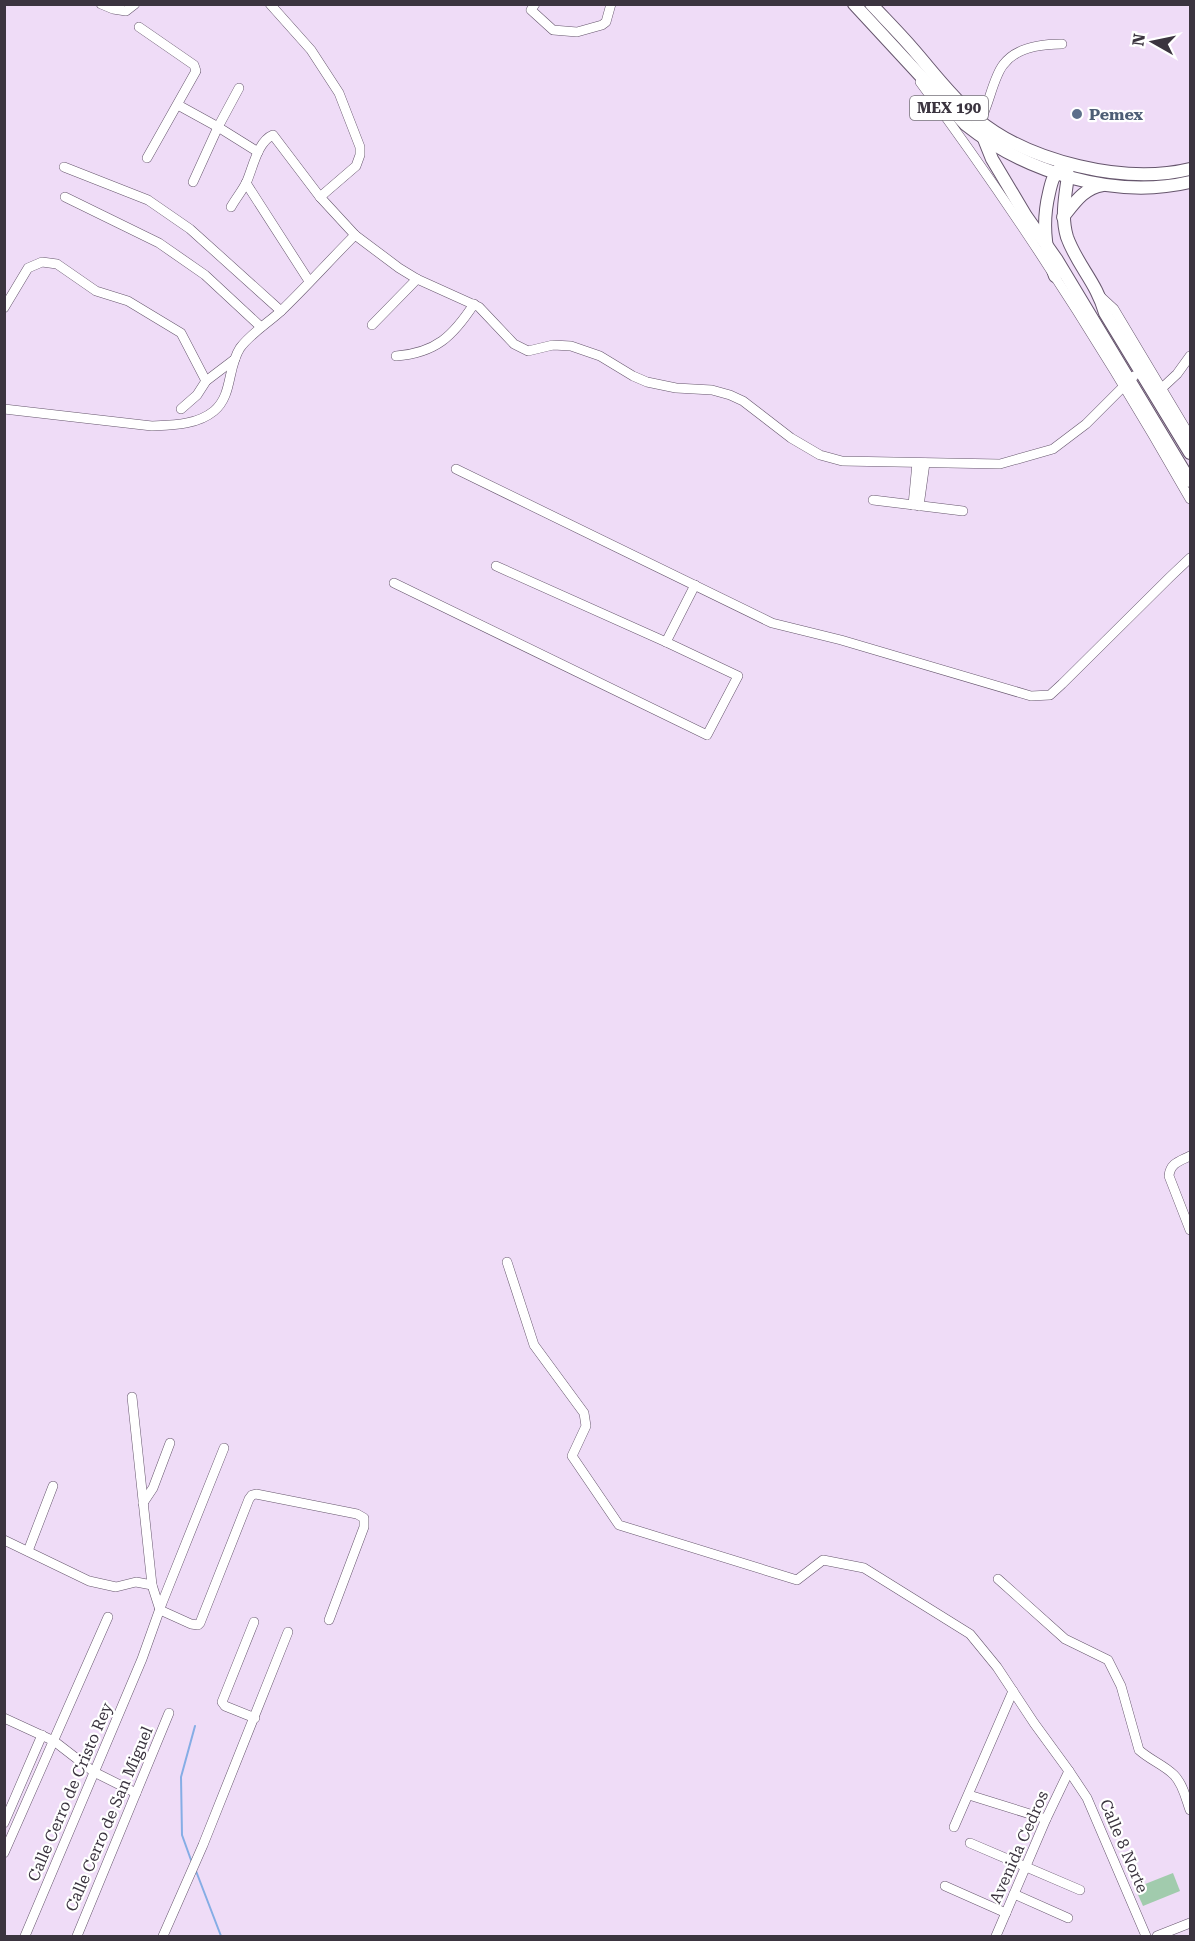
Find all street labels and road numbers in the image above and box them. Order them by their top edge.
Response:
road number: MEX 190 [910,96,988,120]
street label: Calle Cerro de Cristo Rey [24,1699,117,1884]
street label: Calle Cerro de San Miguel [61,1724,157,1914]
street label: Avenida Cedros [986,1787,1053,1906]
street label: Calle 8 Norte [1096,1796,1152,1896]

